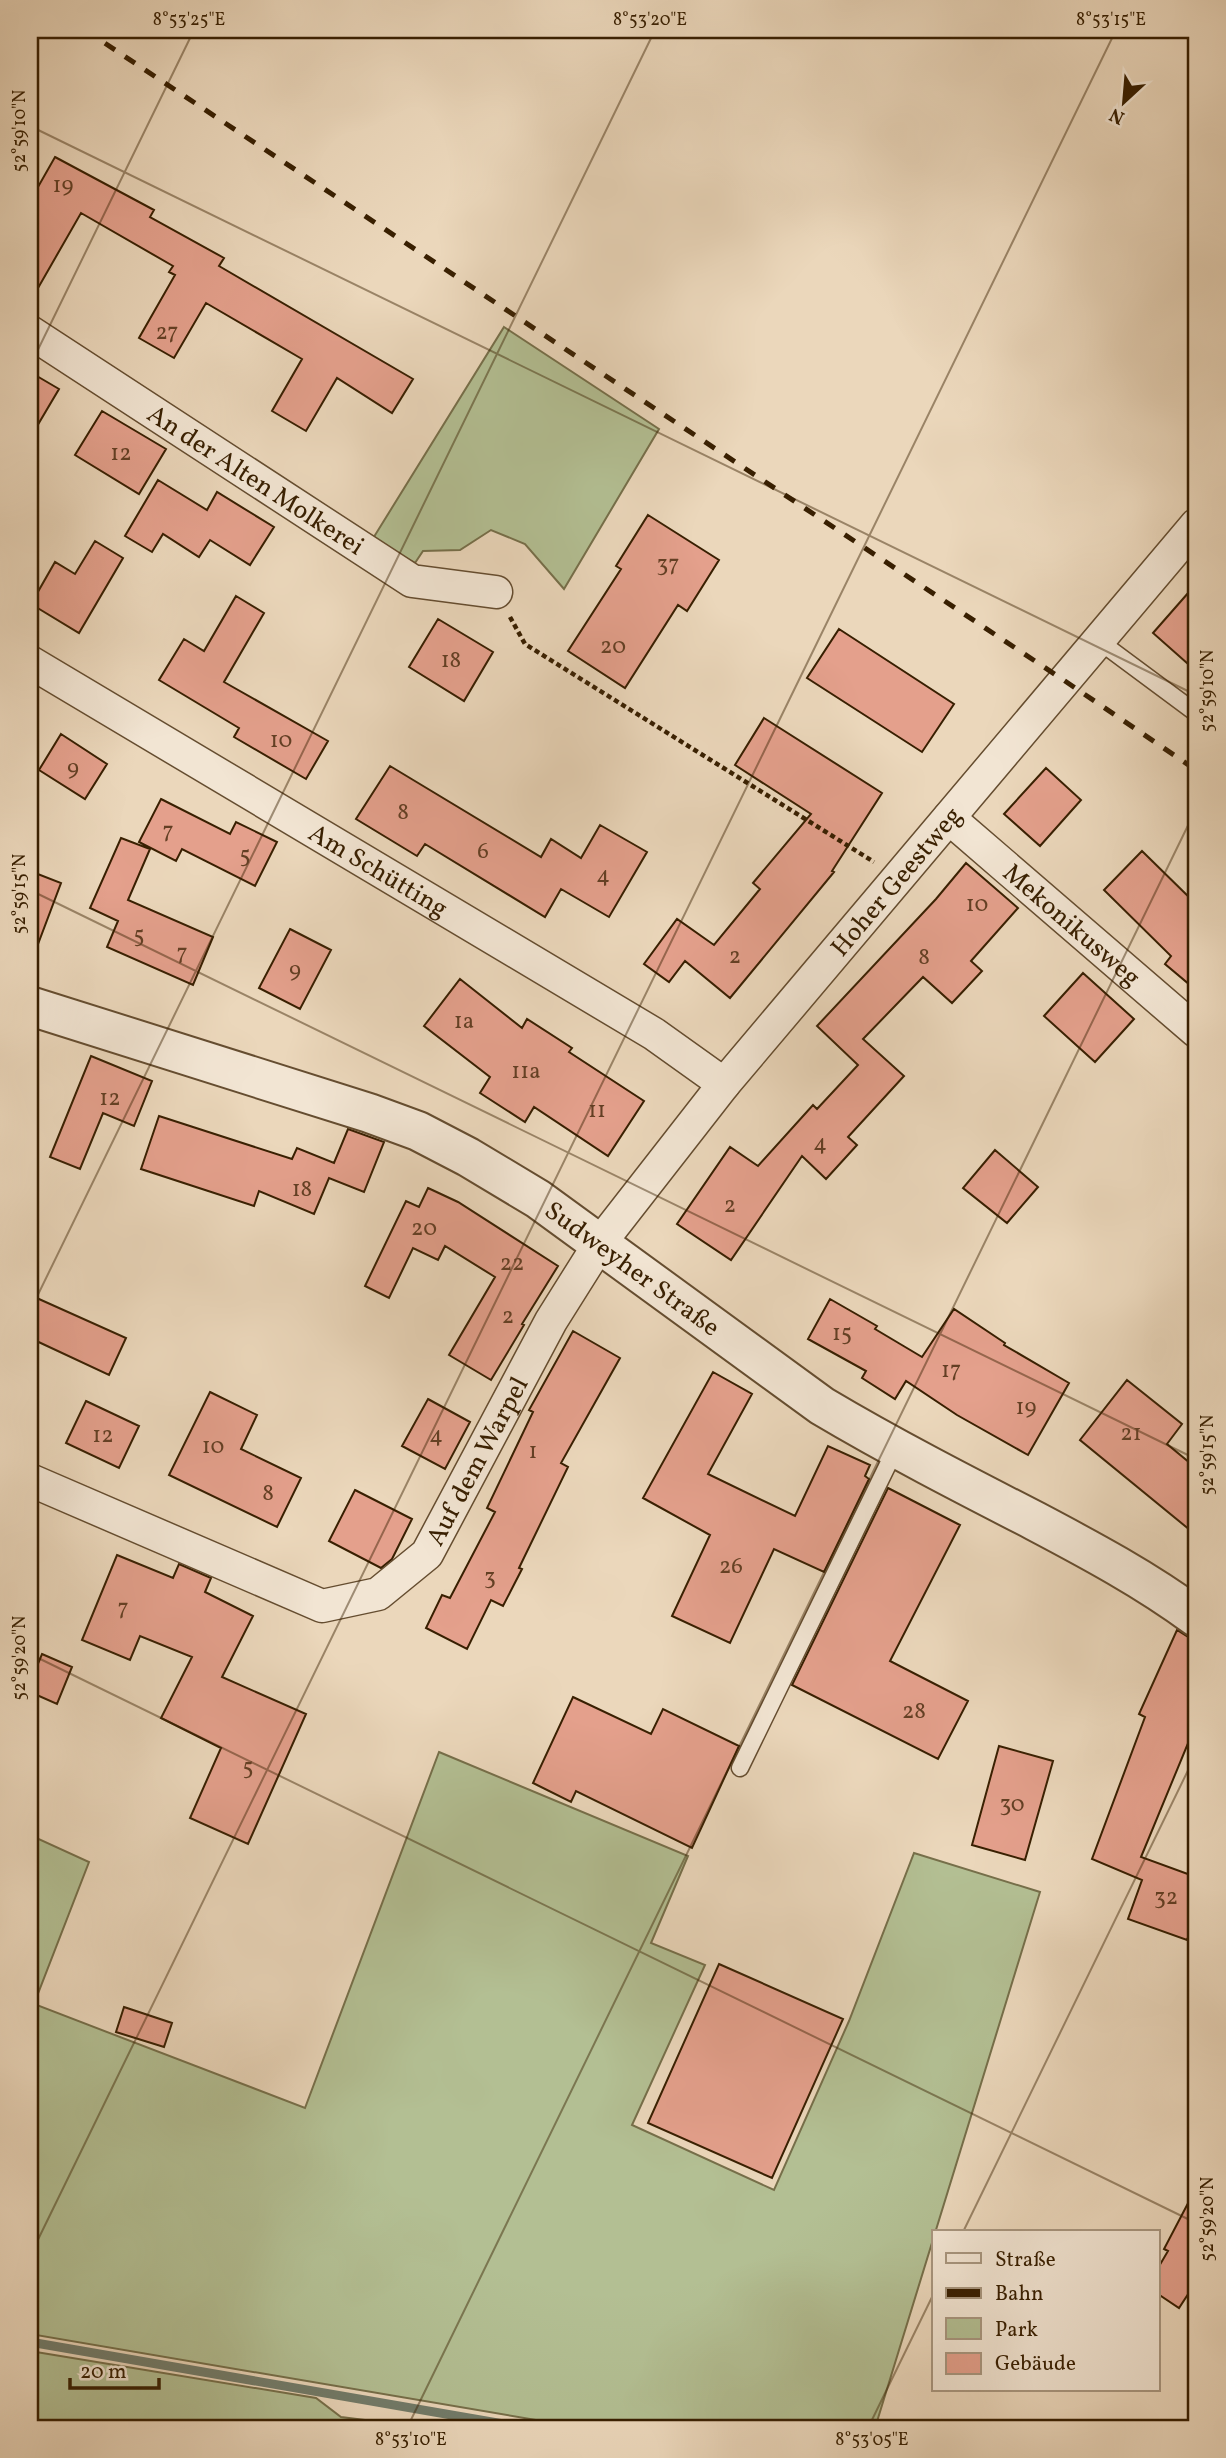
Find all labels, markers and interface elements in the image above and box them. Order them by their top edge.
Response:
text: 8°53'25"E [153,8,225,33]
text: 8°53'20"E [613,8,687,33]
text: 8°53'15"E [1076,8,1146,33]
north arrow [1090,66,1160,136]
text: 52°59'10"N [8,90,33,172]
text: N [1105,101,1129,130]
house number: 19 [53,170,73,202]
house number: 27 [156,317,178,349]
street label: An der Alten Molkerei [140,397,371,565]
house number: 12 [110,438,132,470]
house number: 37 [657,549,679,581]
house number: 20 [600,631,626,663]
house number: 18 [441,645,461,677]
text: 52°59'10"N [1196,650,1221,732]
house number: 10 [270,725,292,757]
house number: 9 [67,753,79,785]
house number: 8 [397,797,409,829]
street label: Hoher Geestweg [823,799,971,965]
house number: 7 [162,816,174,848]
street label: Am Schütting [301,816,454,927]
house number: 6 [477,836,489,868]
house number: 5 [239,840,251,872]
text: 52°59'15"N [8,854,33,934]
street label: Mekonikusweg [994,856,1148,996]
house number: 4 [596,860,610,892]
house number: 10 [966,889,988,921]
house number: 5 [133,920,145,952]
house number: 7 [176,938,188,970]
house number: 2 [729,941,741,973]
house number: 8 [918,942,930,974]
house number: 9 [289,955,301,987]
house number: 1a [454,1006,474,1038]
house number: 11a [511,1056,541,1088]
house number: 12 [99,1083,121,1115]
house number: 11 [588,1095,606,1127]
house number: 4 [813,1128,827,1160]
house number: 18 [292,1174,312,1206]
house number: 2 [724,1190,736,1222]
street label: Sudweyher Straße [537,1194,727,1346]
house number: 20 [411,1213,437,1245]
house number: 22 [500,1248,524,1280]
house number: 2 [502,1301,514,1333]
house number: 15 [832,1318,852,1350]
house number: 17 [941,1355,961,1387]
street label: Auf dem Warpel [419,1371,538,1553]
house number: 19 [1016,1392,1036,1424]
text: 52°59'15"N [1196,1415,1221,1495]
house number: 21 [1120,1418,1142,1450]
house number: 12 [92,1420,114,1452]
house number: 4 [429,1420,443,1452]
house number: 10 [202,1431,224,1463]
house number: 1 [529,1436,537,1468]
house number: 8 [262,1478,274,1510]
house number: 26 [719,1551,743,1583]
house number: 3 [484,1562,496,1594]
house number: 7 [117,1593,129,1625]
text: 52°59'20"N [8,1616,33,1700]
house number: 28 [902,1696,926,1728]
house number: 5 [242,1752,254,1784]
house number: 30 [999,1789,1025,1821]
house number: 32 [1154,1882,1178,1914]
text: 52°59'20"N [1196,2177,1221,2261]
legend [932,2230,1160,2392]
text: Straße [995,2246,1056,2275]
text: Bahn [995,2280,1044,2309]
text: Park [995,2316,1038,2345]
scale bar [70,2346,159,2390]
text: Gebäude [995,2350,1076,2379]
text: 20 m [80,2358,126,2387]
text: 8°53'10"E [375,2428,447,2453]
text: 8°53'05"E [835,2428,909,2453]

